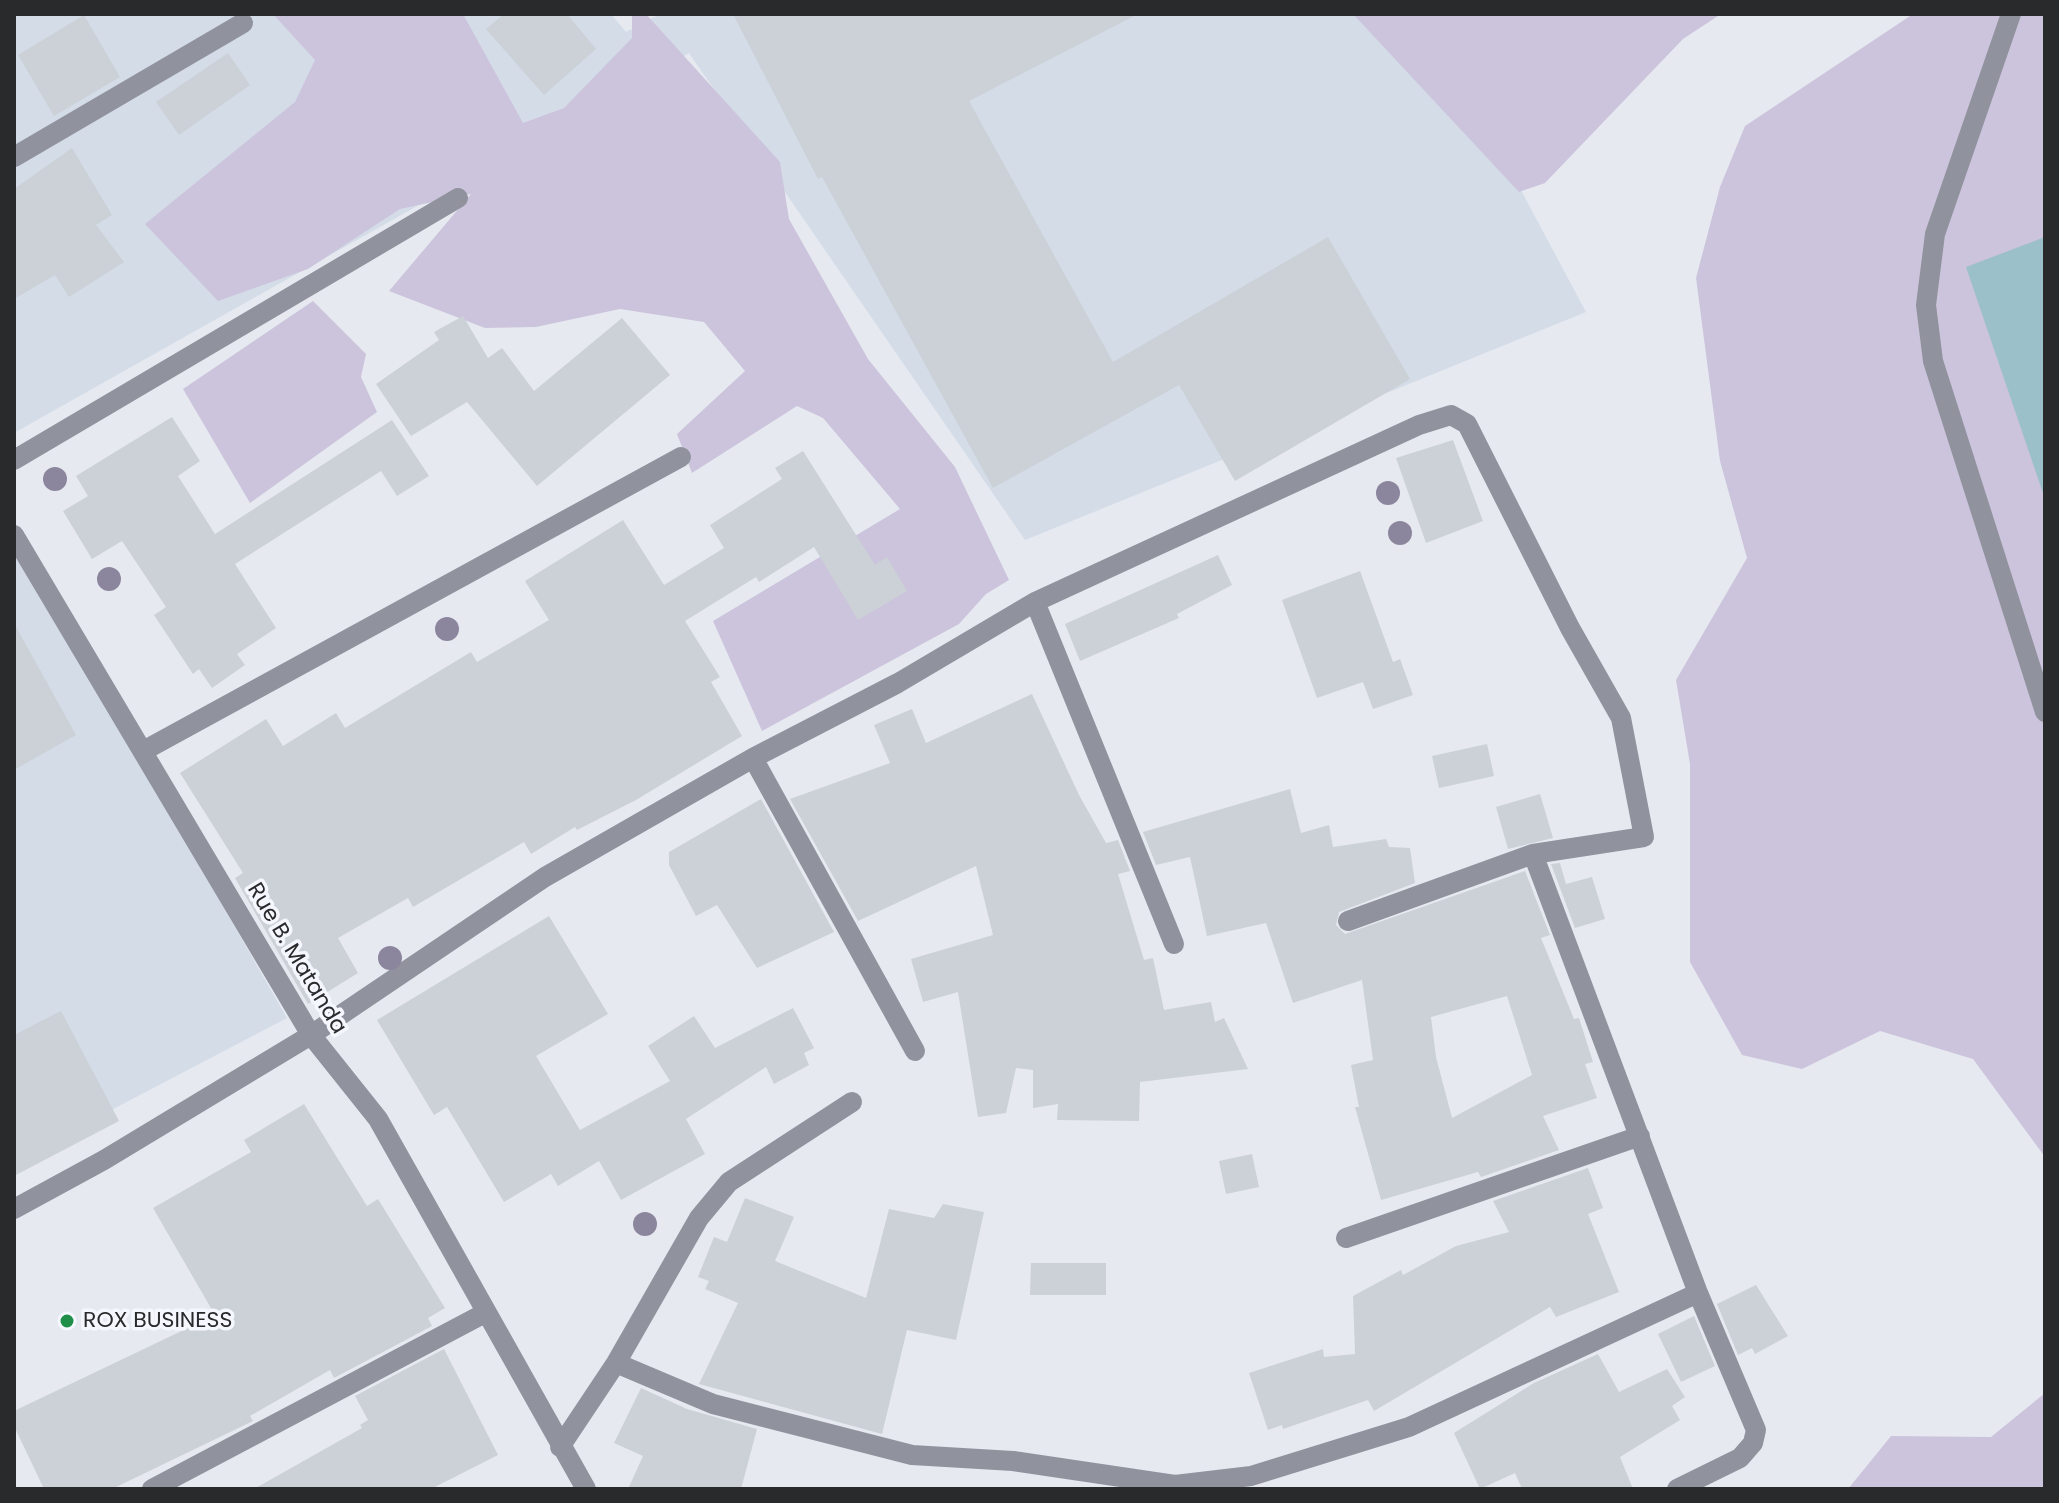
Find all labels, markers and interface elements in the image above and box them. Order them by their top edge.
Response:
street label: Rue B. Matanda [241,879,351,1039]
place label: ROX BUSINESS [83,1308,232,1334]
marker: ROX BUSINESS [58,1312,76,1330]

